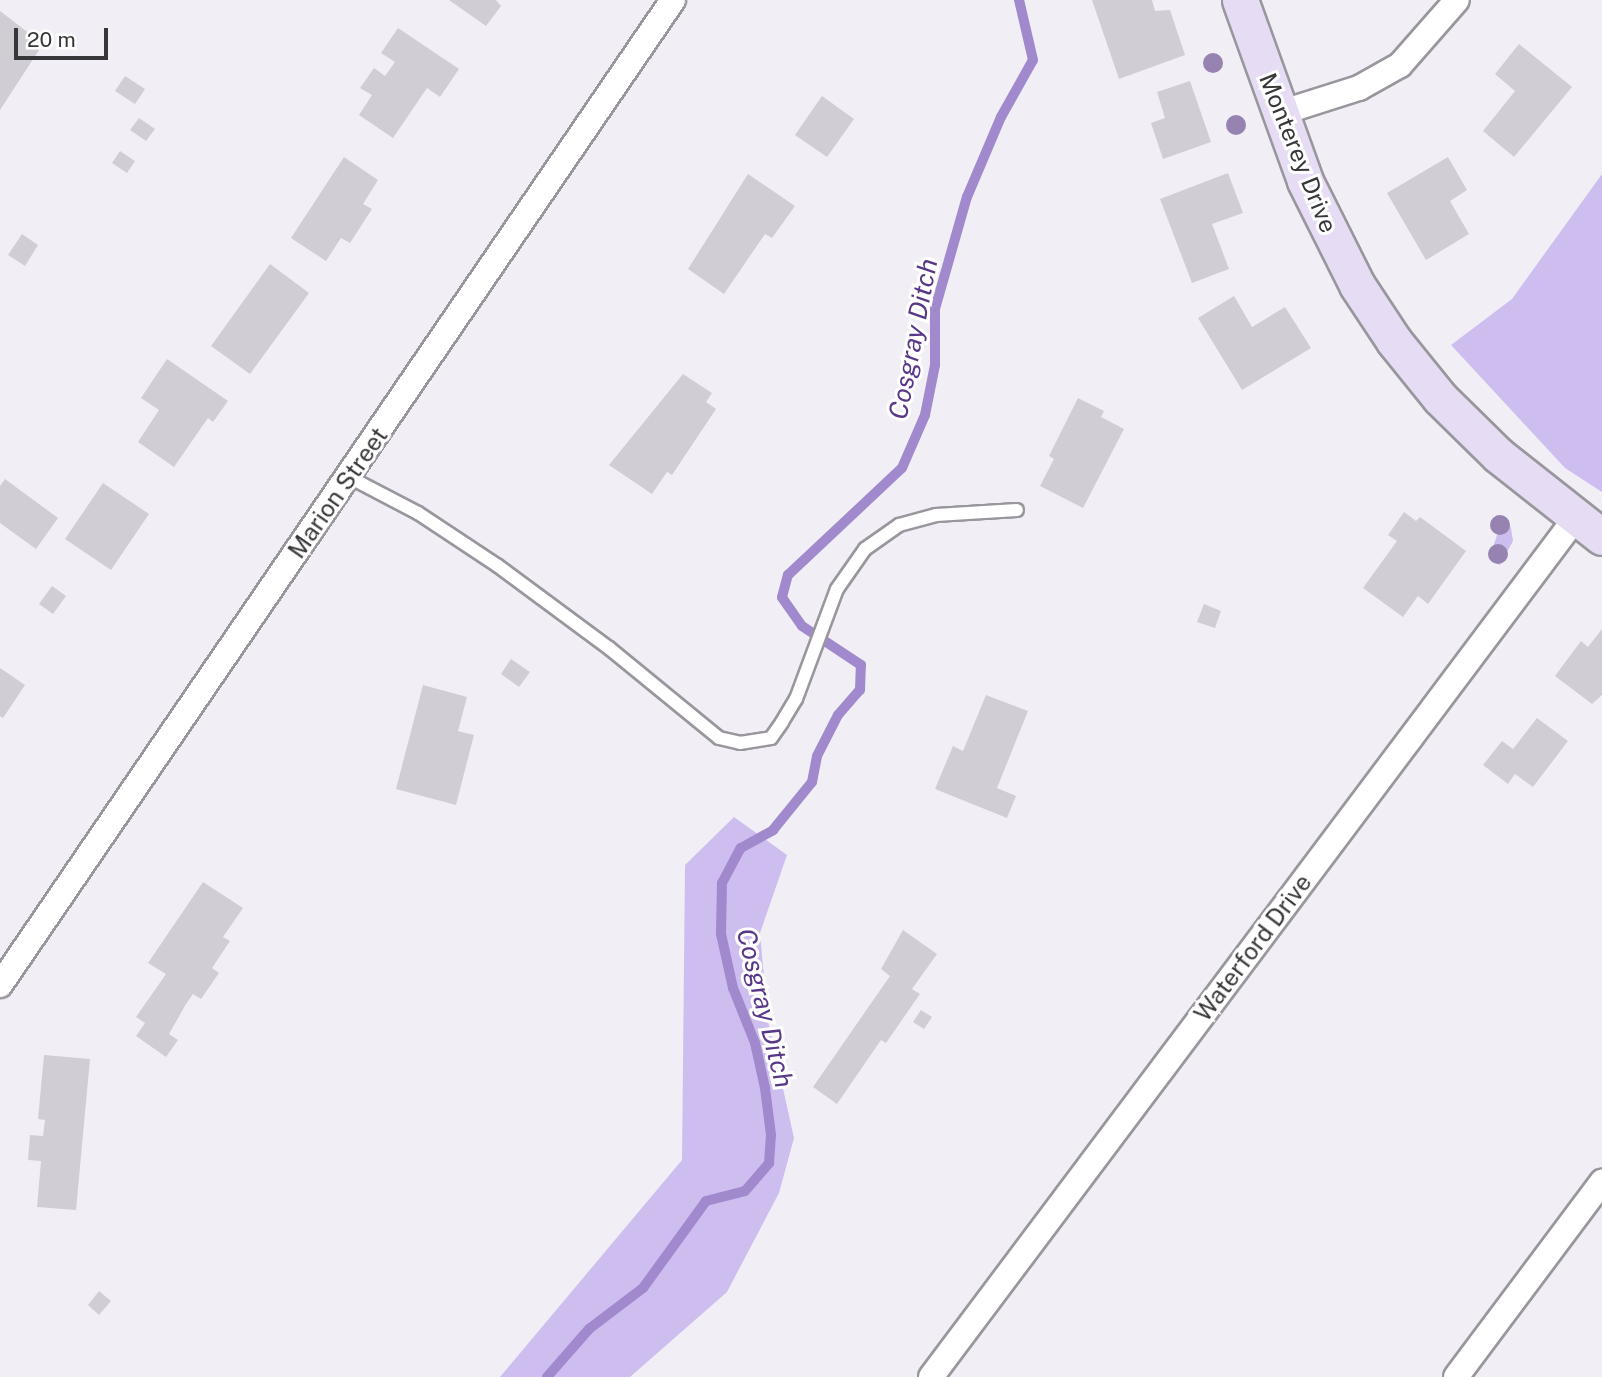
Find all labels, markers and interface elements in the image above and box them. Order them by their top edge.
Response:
scale bar [18,14,112,58]
text: 20 m [27,27,76,52]
street label: Monterey Drive [1253,69,1343,237]
water label: Cosgray Ditch [882,256,944,422]
street label: Marion Street [282,422,394,564]
street label: Waterford Drive [1188,869,1318,1027]
water label: Cosgray Ditch [730,925,800,1091]

